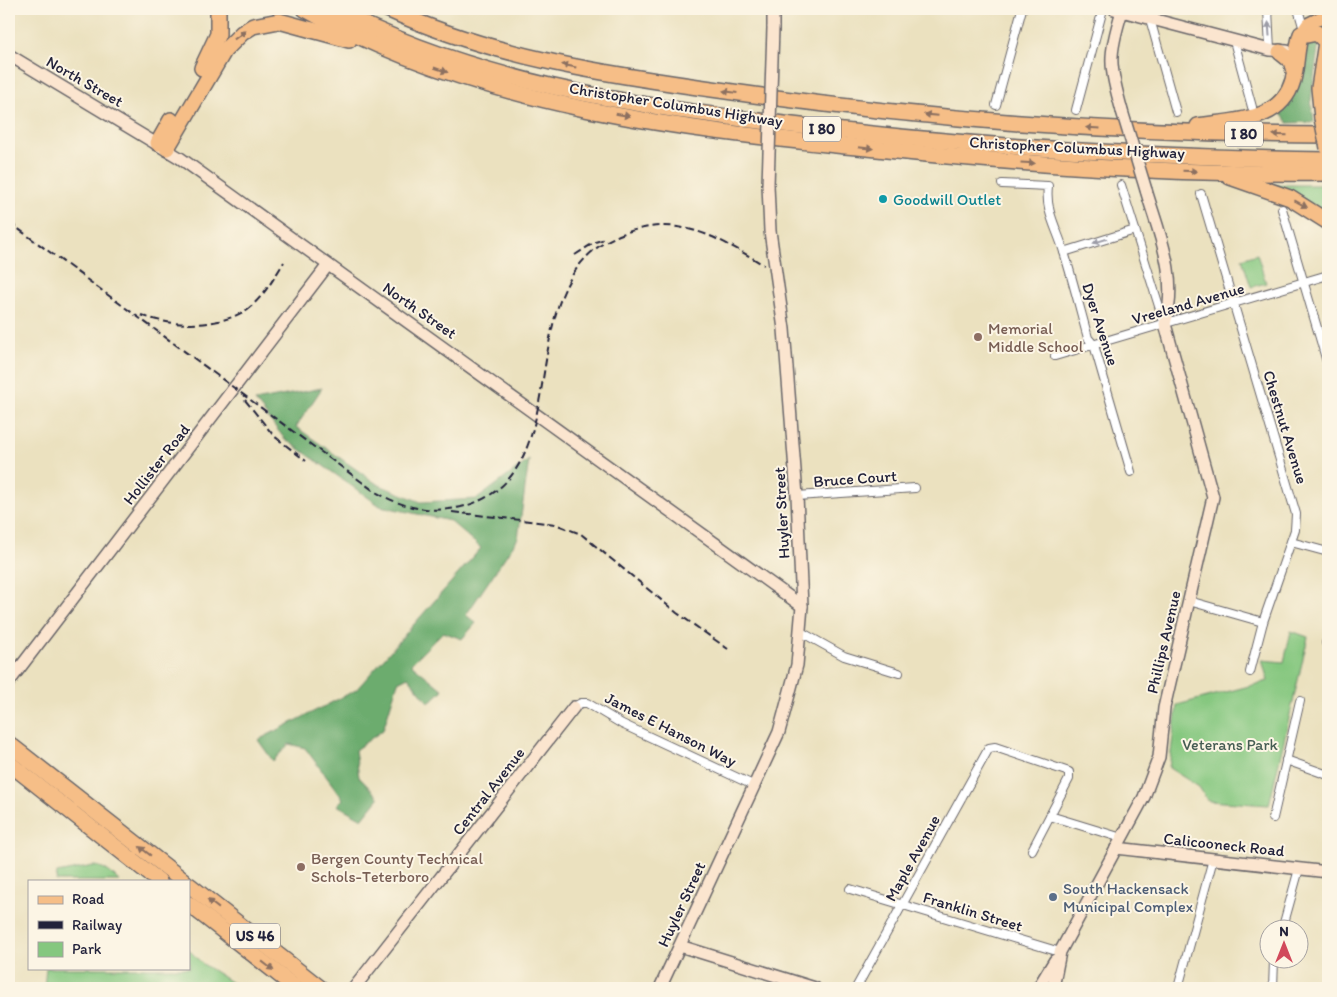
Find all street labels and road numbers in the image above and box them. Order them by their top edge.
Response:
street label: North Street [43,52,127,111]
street label: Christopher Columbus Highway [568,78,784,131]
road number: I 80 [803,116,841,142]
road number: I 80 [1225,122,1263,146]
street label: Christopher Columbus Highway [969,132,1186,163]
street label: North Street [379,278,460,343]
street label: Vreeland Avenue [1130,278,1247,329]
street label: Dyer Avenue [1078,280,1123,368]
street label: Chestnut Avenue [1259,368,1312,486]
street label: Hollister Road [119,420,194,508]
street label: Bruce Court [813,466,897,491]
street label: Huyler Street [770,467,793,559]
street label: Phillips Avenue [1142,589,1185,695]
street label: James E Hanson Way [602,688,740,771]
street label: Central Avenue [448,744,529,839]
street label: Maple Avenue [881,812,944,905]
street label: Calicooneck Road [1162,829,1286,860]
street label: Huyler Street [653,859,709,950]
street label: Franklin Street [921,887,1025,936]
road number: US 46 [230,924,280,948]

